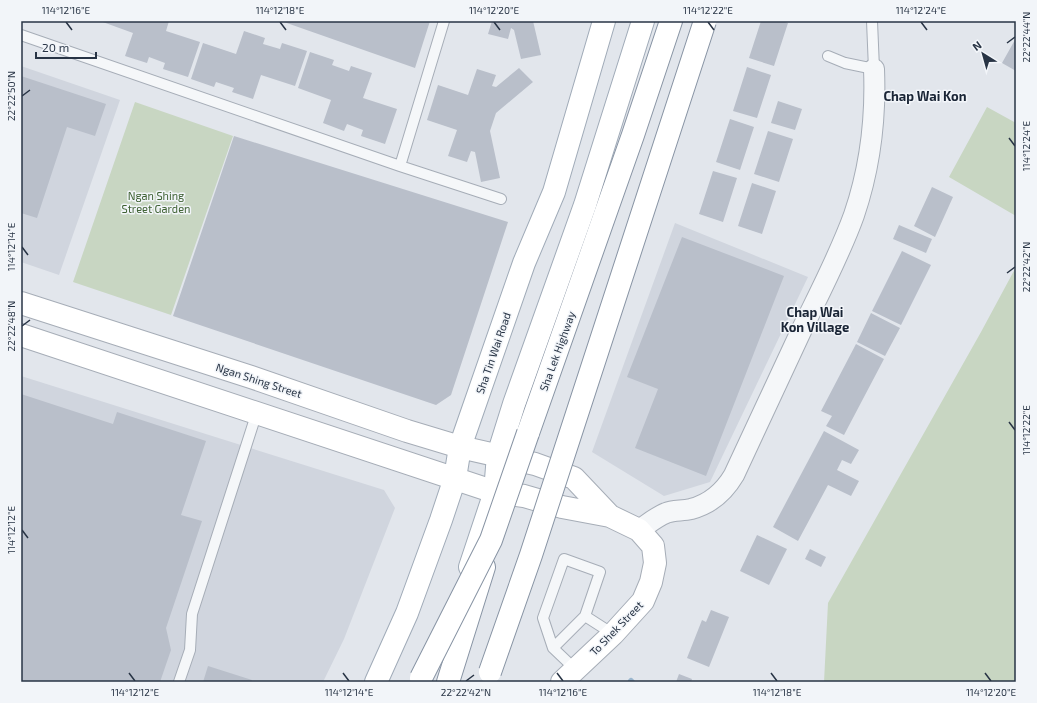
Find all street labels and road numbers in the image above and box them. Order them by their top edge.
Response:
street label: Sha Lek Highway [537,309,578,393]
street label: Sha Tin Wai Road [473,310,513,396]
street label: Ngan Shing Street [214,360,304,400]
street label: To Shek Street [587,598,645,658]

